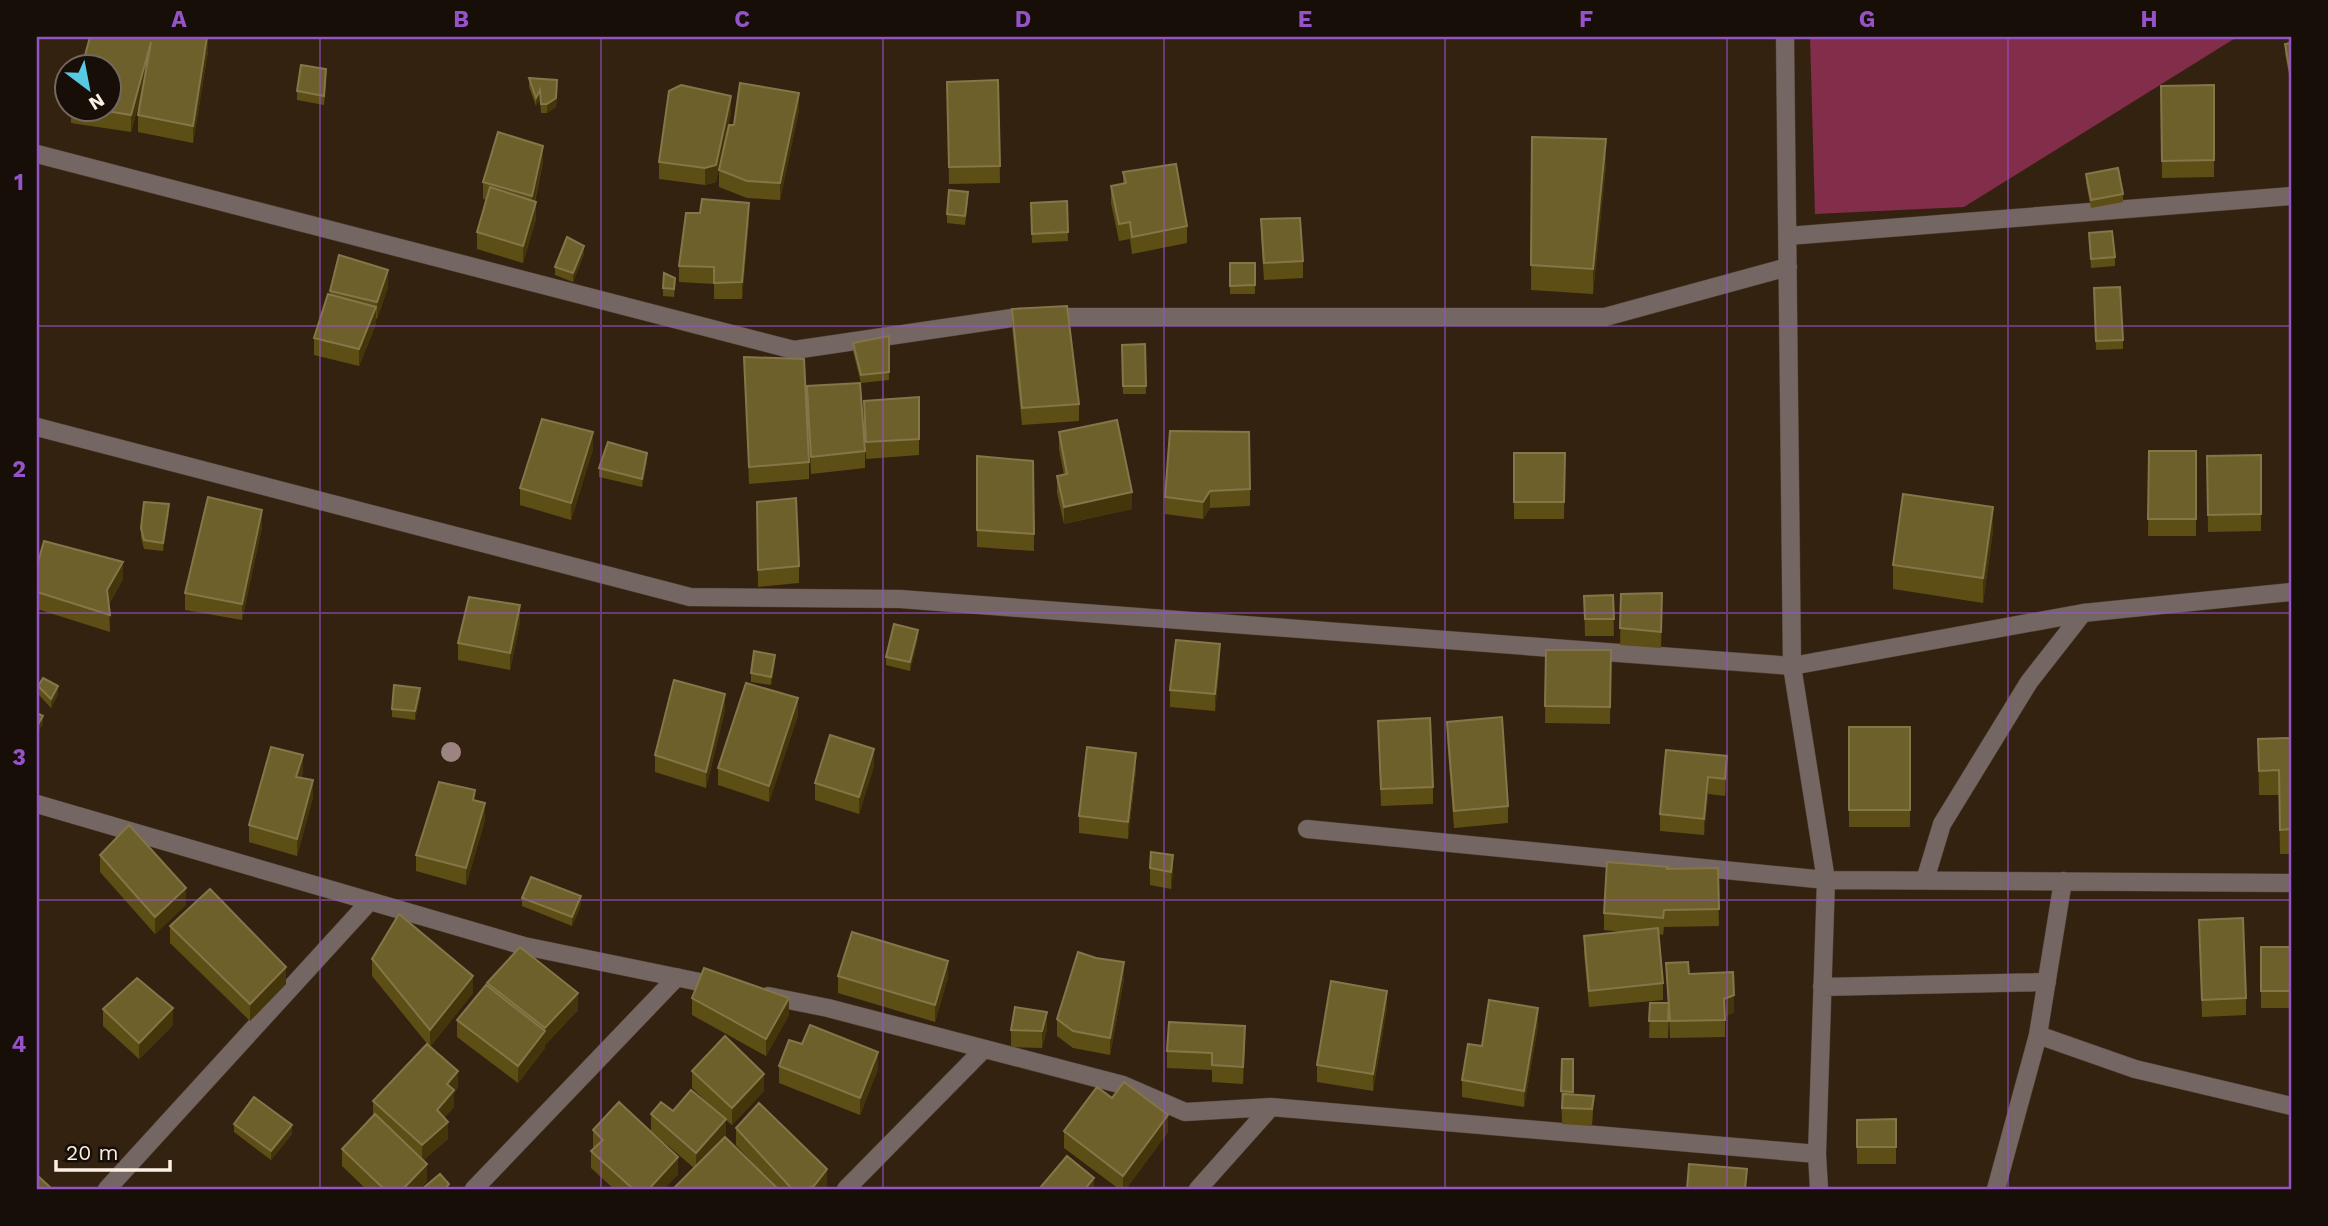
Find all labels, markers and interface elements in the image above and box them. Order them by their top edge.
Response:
text: A [171,6,187,33]
text: B [453,6,469,33]
text: C [734,6,750,33]
text: D [1015,6,1031,33]
text: E [1298,6,1312,33]
text: F [1579,6,1593,33]
text: G [1859,6,1875,33]
text: H [2140,6,2158,33]
north arrow [52,52,122,122]
text: N [85,89,109,115]
text: 1 [14,169,24,196]
text: 2 [12,456,26,483]
text: 3 [12,744,26,771]
text: 4 [12,1031,27,1058]
scale bar [56,1128,170,1172]
text: 20 m [66,1140,118,1165]

